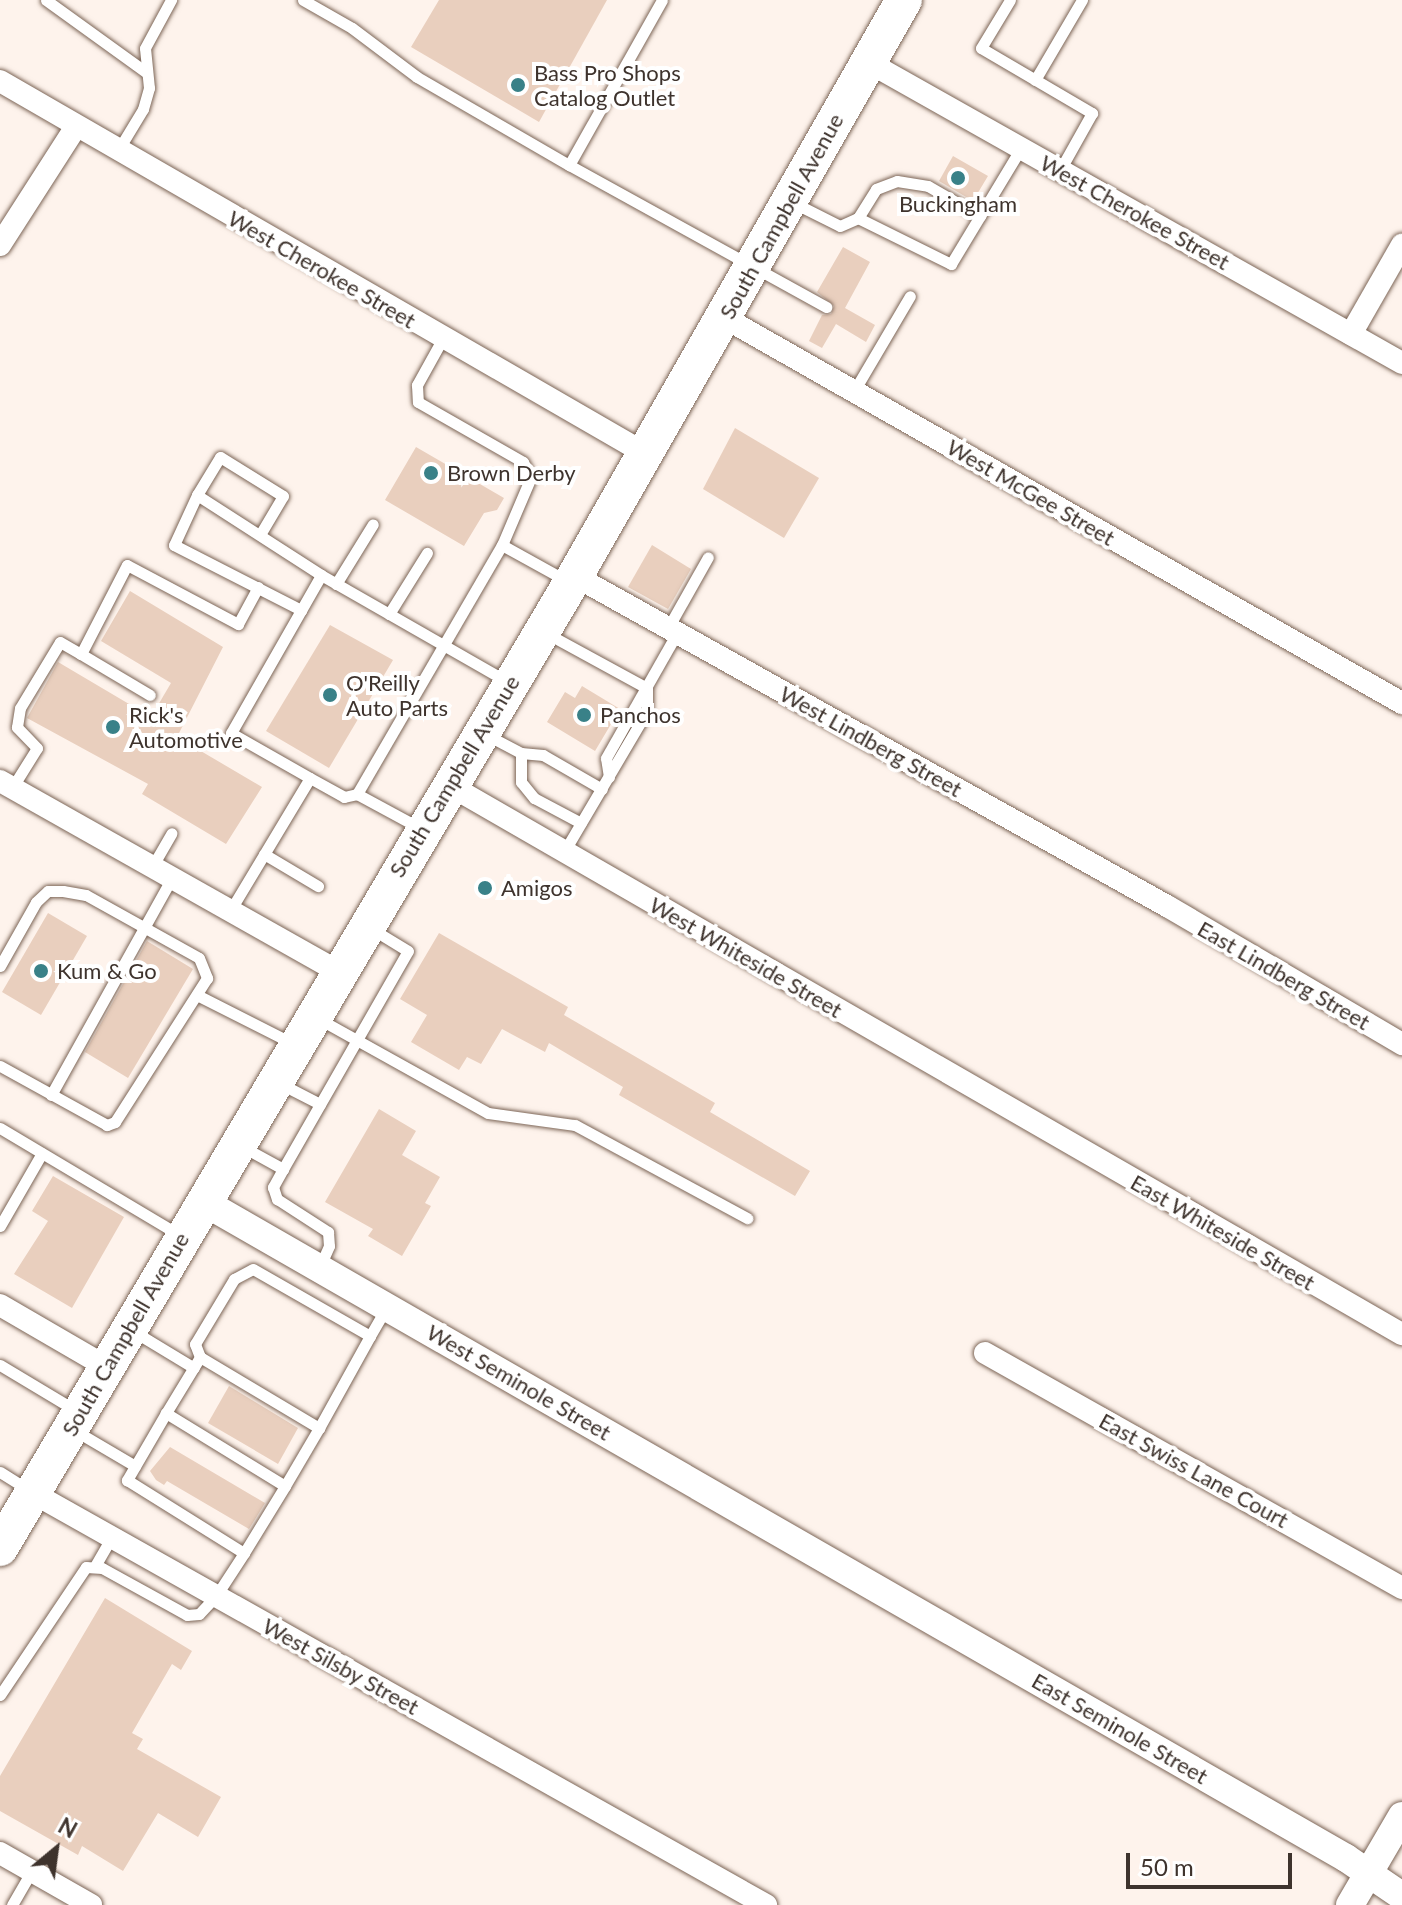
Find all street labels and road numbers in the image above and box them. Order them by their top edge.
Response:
street label: South Campbell Avenue [713,108,849,324]
street label: West Cherokee Street [1036,149,1234,275]
street label: West Cherokee Street [224,205,420,333]
street label: West McGee Street [942,433,1120,551]
street label: South Campbell Avenue [383,670,525,882]
street label: West Lindberg Street [775,680,967,802]
street label: West Whiteside Street [645,891,847,1023]
street label: East Lindberg Street [1193,915,1375,1035]
street label: East Whiteside Street [1126,1168,1320,1296]
street label: South Campbell Avenue [56,1227,194,1441]
street label: West Seminole Street [422,1319,616,1445]
street label: East Swiss Lane Court [1095,1407,1293,1533]
street label: West Silsby Street [258,1612,424,1720]
street label: East Seminole Street [1027,1667,1213,1789]

